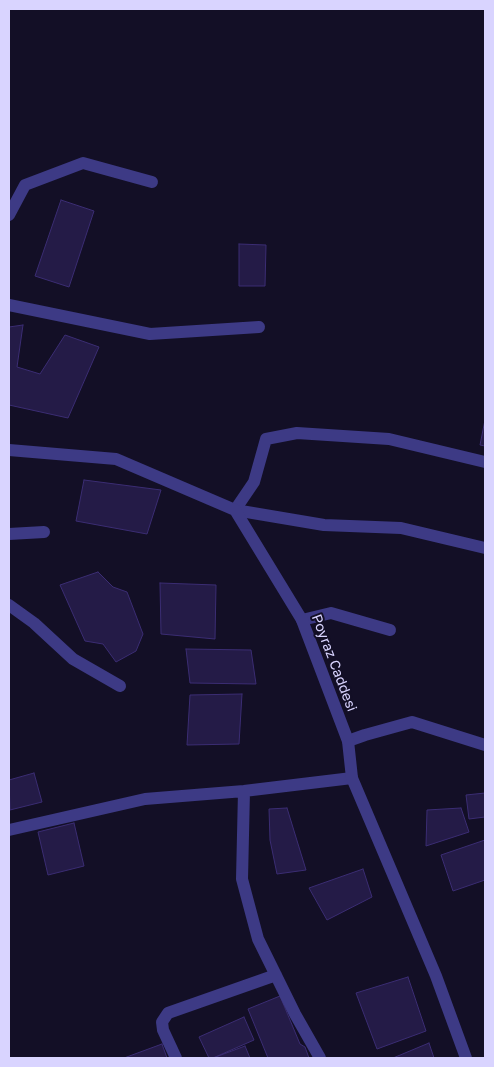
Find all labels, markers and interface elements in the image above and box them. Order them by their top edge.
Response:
street label: Poyraz Caddesi [308,612,360,714]

